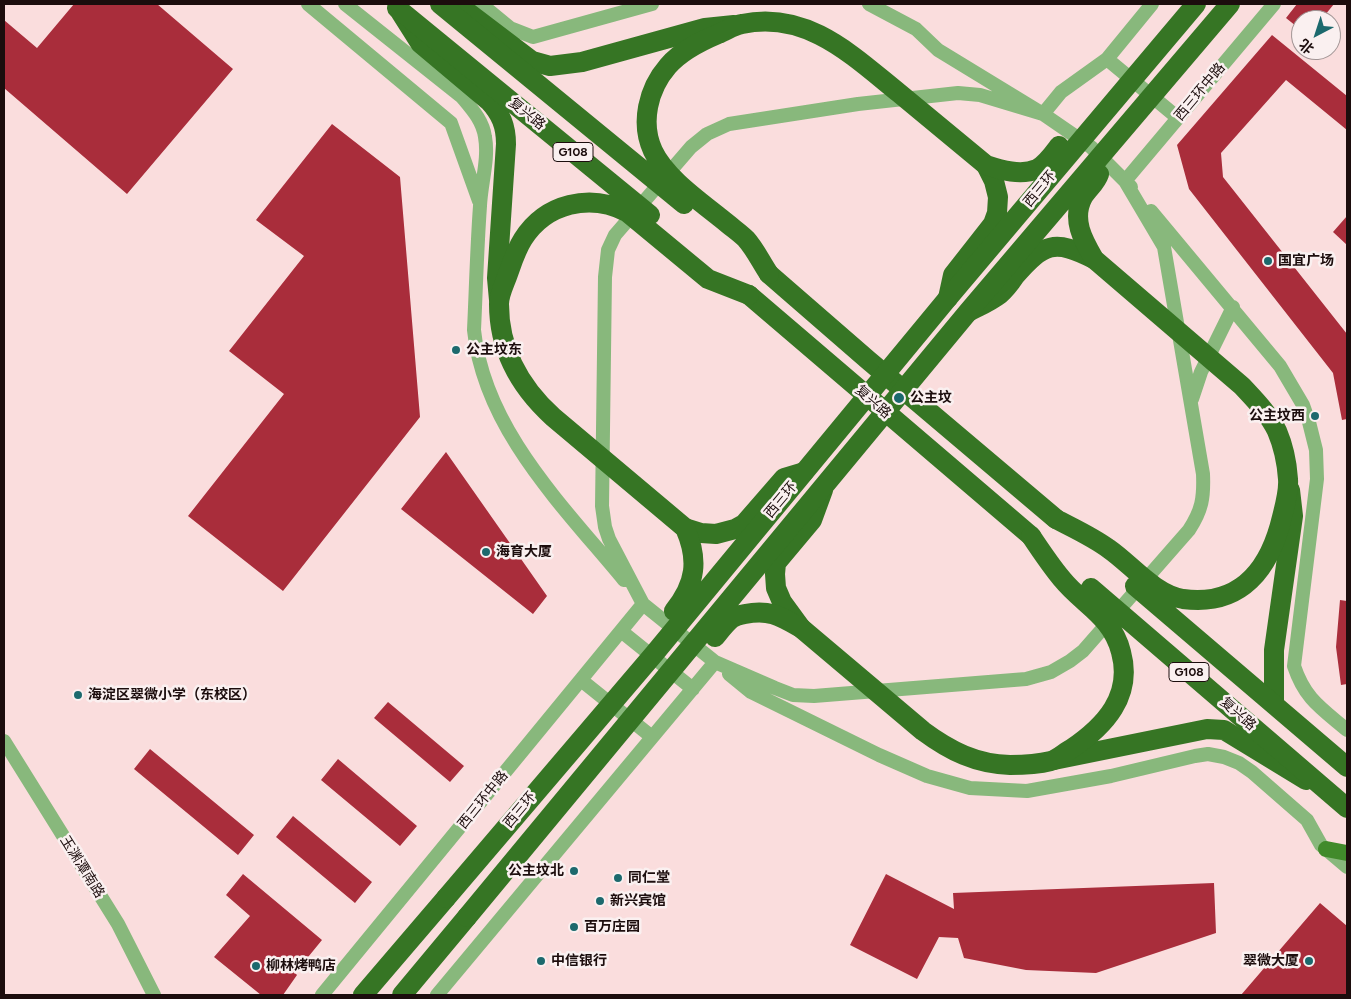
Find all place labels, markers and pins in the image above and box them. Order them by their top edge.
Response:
place label: 国宜广场 [1278,253,1334,269]
marker: 国宜广场 [1262,255,1274,267]
place label: 公主坟东 [466,342,522,358]
marker: 公主坟东 [450,344,462,356]
place label: 公主坟 [910,390,952,406]
marker: 公主坟 [892,391,906,405]
place label: 公主坟西 [1249,408,1305,424]
marker: 公主坟西 [1309,410,1321,422]
place label: 海育大厦 [496,544,552,560]
marker: 海育大厦 [480,546,492,558]
place label: 海淀区翠微小学（东校区） [88,687,256,703]
marker: 海淀区翠微小学（东校区） [72,689,84,701]
place label: 公主坟北 [508,863,564,879]
marker: 公主坟北 [568,865,580,877]
place label: 同仁堂 [628,870,670,886]
marker: 同仁堂 [612,872,624,884]
place label: 新兴宾馆 [610,893,666,909]
marker: 新兴宾馆 [594,895,606,907]
place label: 百万庄园 [584,919,640,935]
marker: 百万庄园 [568,921,580,933]
place label: 中信银行 [551,953,607,969]
place label: 翠微大厦 [1243,953,1299,969]
marker: 中信银行 [535,955,547,967]
marker: 翠微大厦 [1303,955,1315,967]
place label: 柳林烤鸭店 [266,958,336,974]
marker: 柳林烤鸭店 [250,960,262,972]

